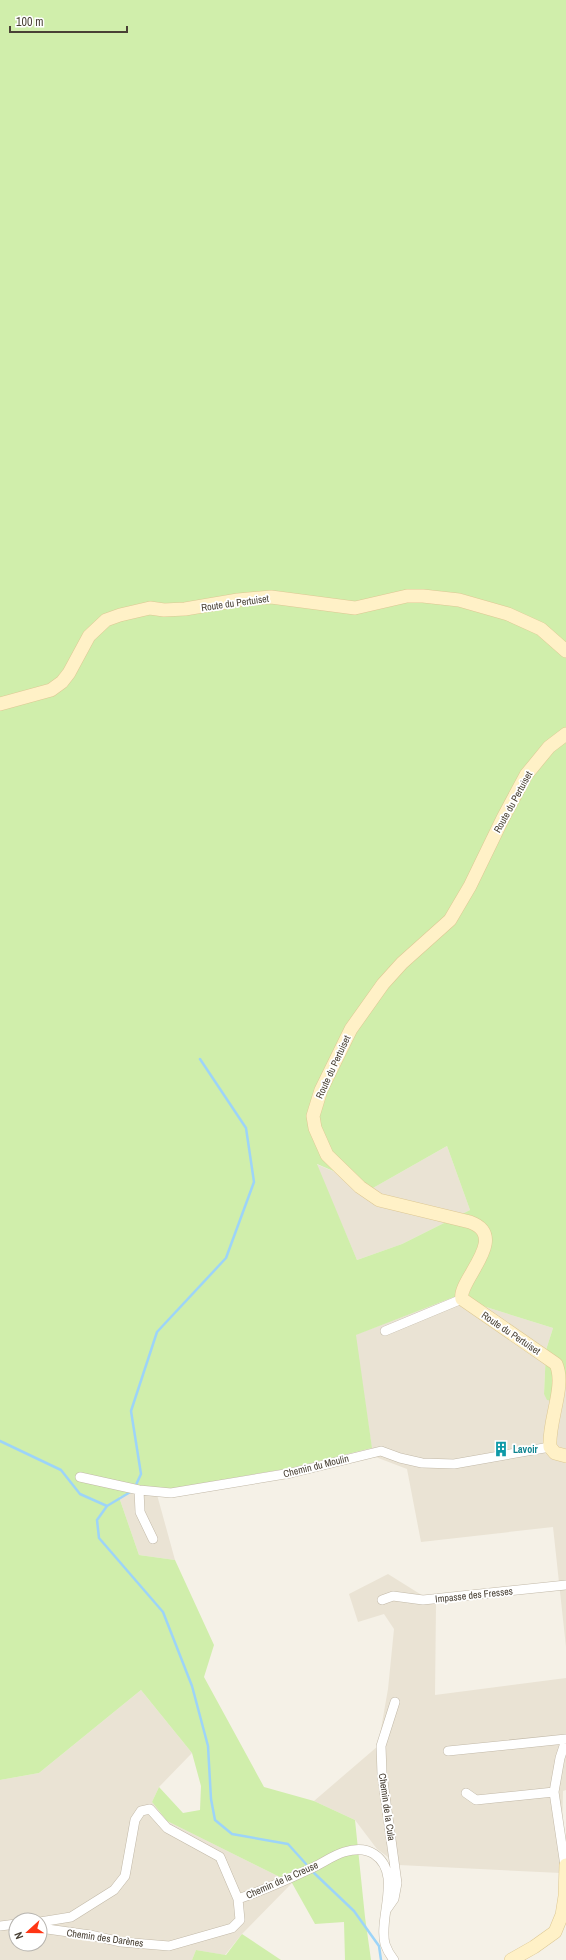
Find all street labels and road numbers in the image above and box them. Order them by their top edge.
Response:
street label: Route du Pertuiset [200,592,270,614]
street label: Route du Pertuiset [491,768,536,835]
street label: Route du Pertuiset [313,1033,354,1101]
street label: Route du Pertuiset [479,1308,544,1358]
street label: Chemin du Moulin [282,1452,350,1480]
street label: Impasse des Fresses [435,1584,513,1606]
street label: Chemin de la Cula [376,1772,398,1842]
street label: Chemin de la Creuse [244,1858,320,1902]
street label: Chemin des Darènes [66,1926,144,1950]

